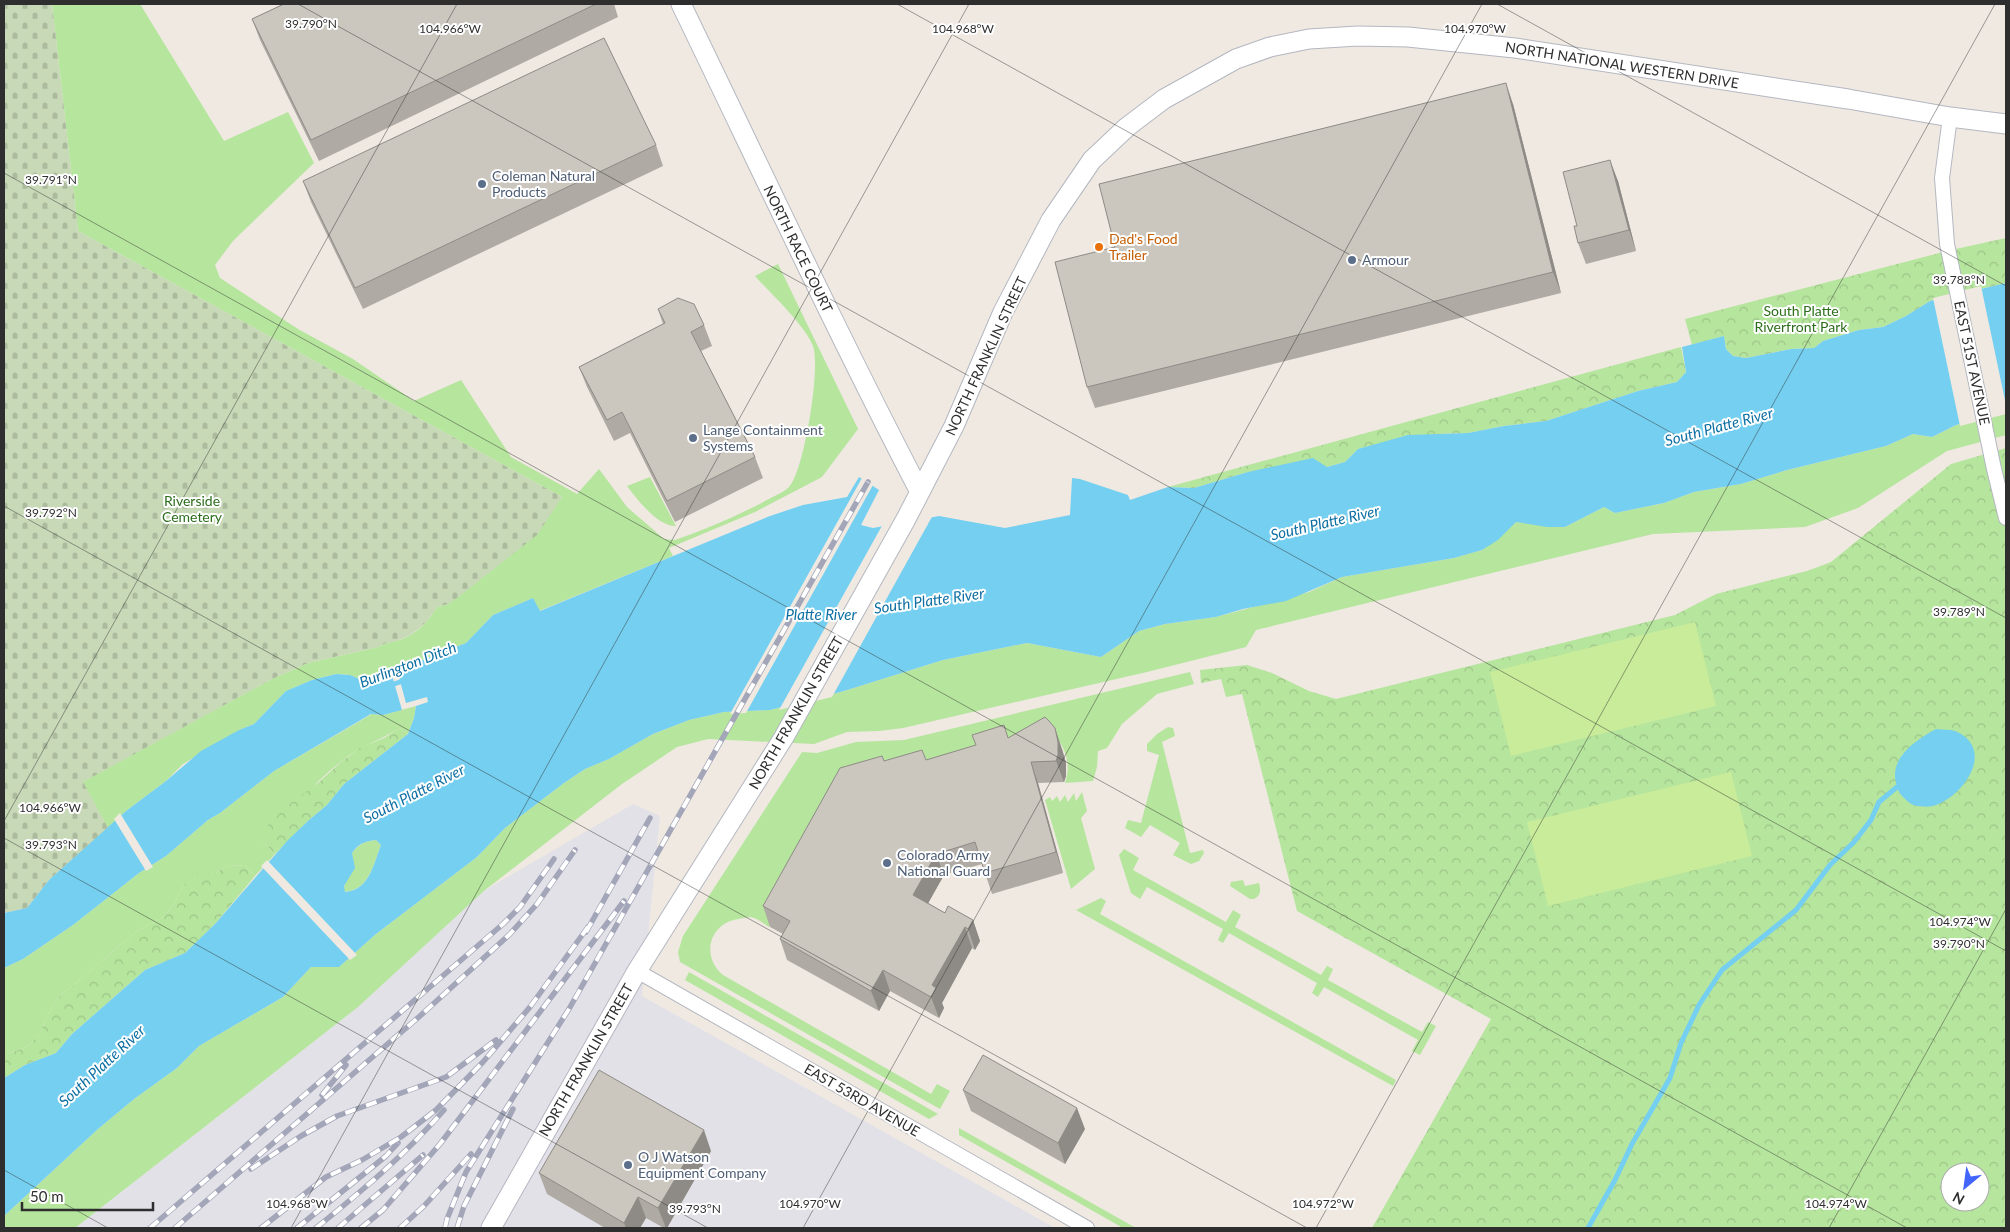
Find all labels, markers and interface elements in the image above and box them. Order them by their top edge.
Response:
text: 39.790°N [285,16,337,31]
text: 104.966°W [419,21,482,36]
text: 104.968°W [932,21,995,36]
text: 104.970°W [1444,21,1507,36]
street label: NORTH NATIONAL WESTERN DRIVE [1504,38,1740,91]
place label: Coleman Natural Products [492,167,595,200]
text: 39.791°N [25,172,77,187]
marker: Coleman Natural Products [476,178,488,190]
street label: NORTH RACE COURT [760,182,837,316]
place label: Dad's Food Trailer [1109,230,1178,263]
marker: Dad's Food Trailer [1093,241,1105,253]
place label: Armour [1362,251,1409,268]
marker: Armour [1346,254,1358,266]
text: 39.788°N [1933,272,1985,287]
street label: NORTH FRANKLIN STREET [941,273,1030,438]
street label: EAST 51ST AVENUE [1951,299,1994,427]
park label: South Platte Riverfront Park [1755,302,1848,335]
water label: South Platte River [1663,403,1776,449]
place label: Lange Containment Systems [703,421,823,454]
marker: Lange Containment Systems [687,432,699,444]
park label: Riverside Cemetery [162,492,223,525]
water label: South Platte River [1269,501,1382,543]
text: 39.792°N [25,505,77,520]
water label: South Platte River [873,583,986,617]
text: 39.789°N [1933,604,1985,619]
water label: Platte River [785,605,857,623]
street label: NORTH FRANKLIN STREET [745,633,847,792]
water label: Burlington Ditch [357,637,459,691]
water label: South Platte River [360,759,468,826]
text: 104.966°W [19,800,82,815]
text: 39.793°N [25,837,77,852]
place label: Colorado Army National Guard [897,846,990,879]
marker: Colorado Army National Guard [881,857,893,869]
text: 104.974°W [1929,914,1992,929]
text: 39.790°N [1933,936,1985,951]
street label: NORTH FRANKLIN STREET [535,980,637,1139]
water label: South Platte River [55,1020,149,1110]
street label: EAST 53RD AVENUE [801,1060,923,1140]
place label: O J Watson Equipment Company [638,1148,767,1181]
marker: O J Watson Equipment Company [622,1159,634,1171]
north arrow [1940,1162,1990,1212]
scale bar [22,1180,154,1212]
text: 50 m [30,1187,64,1205]
text: N [1950,1189,1967,1209]
text: 104.968°W [266,1196,329,1211]
text: 104.970°W [779,1196,842,1211]
text: 104.972°W [1292,1196,1355,1211]
text: 104.974°W [1805,1196,1868,1211]
text: 39.793°N [669,1201,721,1216]

